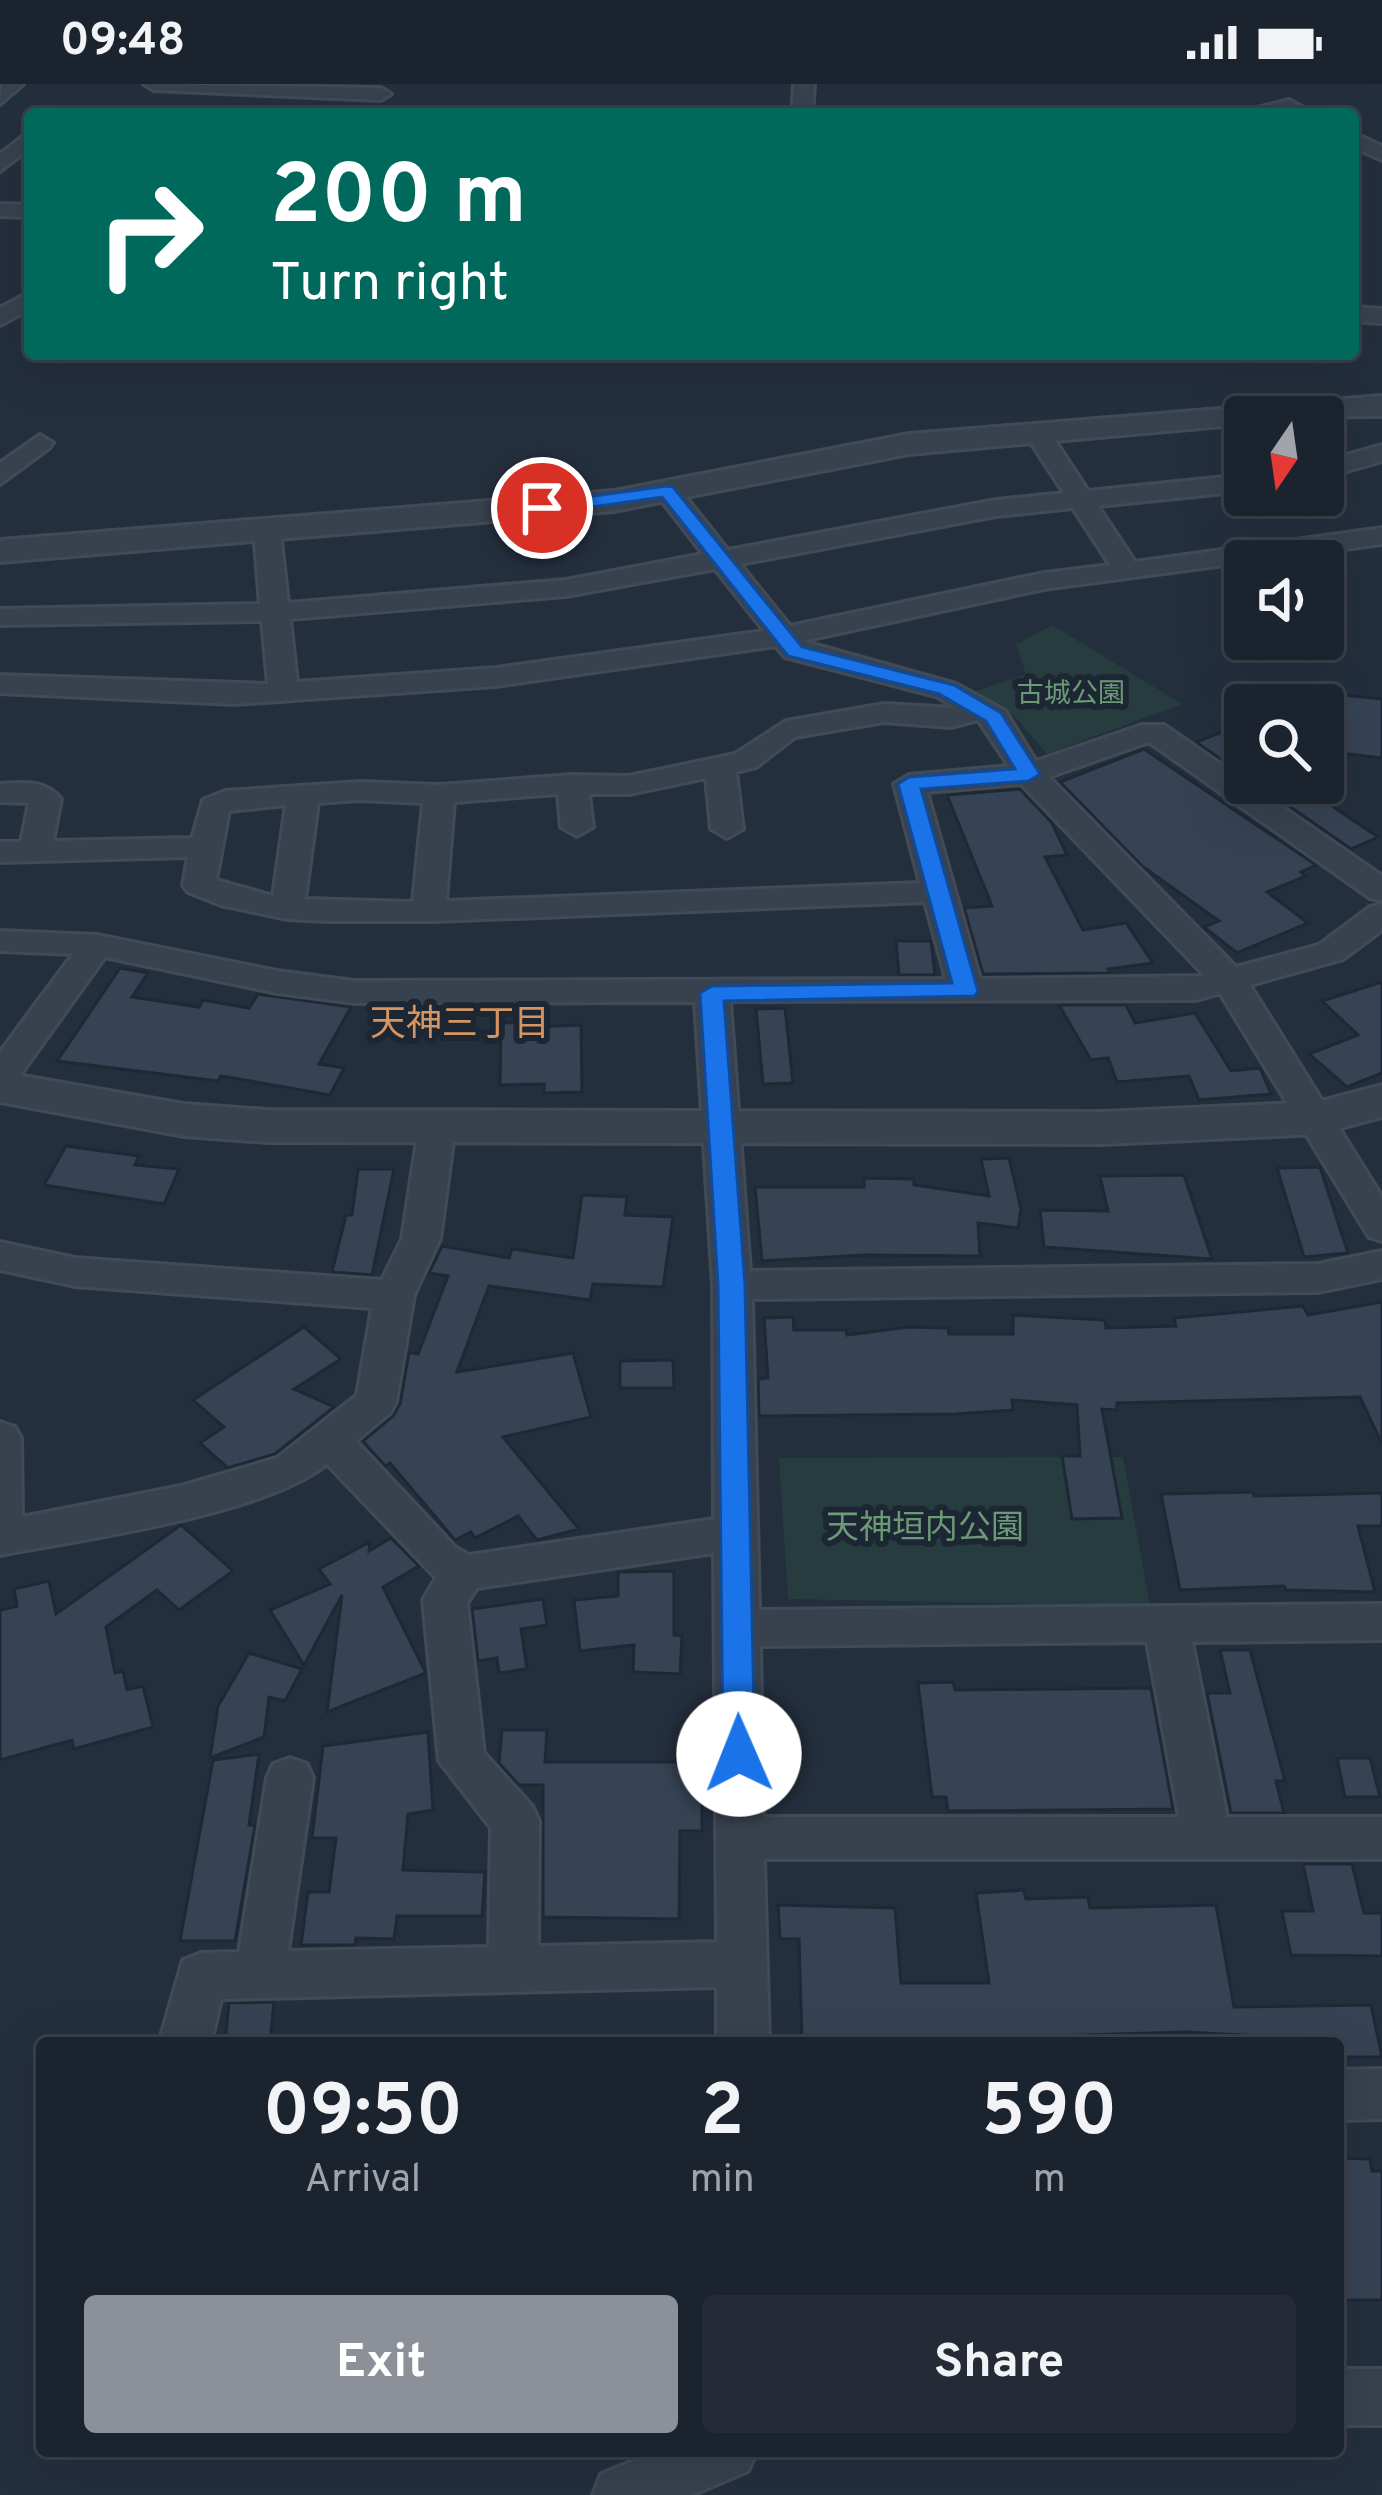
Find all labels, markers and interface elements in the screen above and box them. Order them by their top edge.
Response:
text: 09:48 [60,14,185,71]
text: 200 m [270,147,527,253]
icon: right [72,156,228,312]
text: Turn right [270,251,509,320]
north arrow [1224,396,1344,516]
map controls [1224,396,1344,804]
pin [491,457,593,559]
icon: arrive [509,475,575,541]
button: sound [1224,540,1344,660]
park label: 古城公園 [1017,678,1125,712]
button: search [1224,684,1344,804]
district label: 天神三丁目 [370,1003,550,1049]
park label: 天神垣内公園 [826,1509,1024,1551]
position arrow [676,1691,802,1817]
text: 09:50 [263,2069,463,2161]
text: 2 [700,2069,744,2161]
text: 590 [981,2069,1117,2161]
text: Arrival [305,2157,421,2206]
text: min [690,2157,755,2206]
text: m [1033,2157,1066,2206]
button: Exit [84,2295,678,2433]
button: Share [702,2295,1296,2433]

